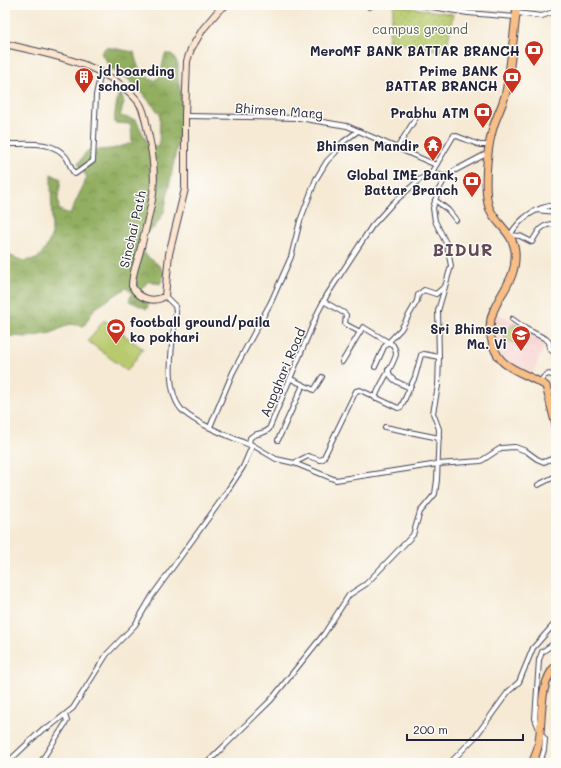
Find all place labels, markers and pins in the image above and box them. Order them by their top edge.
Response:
bank icon: MeroMF BANK BATTAR BRANCH [523,39,545,67]
place label: MeroMF BANK BATTAR BRANCH [310,42,520,59]
place label: jd boarding school [96,62,175,94]
place label: Prime BANK BATTAR BRANCH [385,62,498,94]
building icon: jd boarding school [73,66,95,94]
bank icon: Prime BANK BATTAR BRANCH [501,66,523,94]
bank icon: Prabhu ATM [472,101,494,129]
place label: Prabhu ATM [390,104,469,121]
temple icon: Bhimsen Mandir [422,134,444,162]
place label: Bhimsen Mandir [316,137,419,154]
place label: Global IME Bank, Battar Branch [347,166,458,198]
bank icon: Global IME Bank, Battar Branch [461,170,483,198]
place label: football ground/paila ko pokhari [130,313,270,345]
sports icon: football ground/paila ko pokhari [105,317,127,345]
place label: Sri Bhimsen Ma. Vi [430,320,507,352]
school or university icon: Sri Bhimsen Ma. Vi [510,324,532,352]

